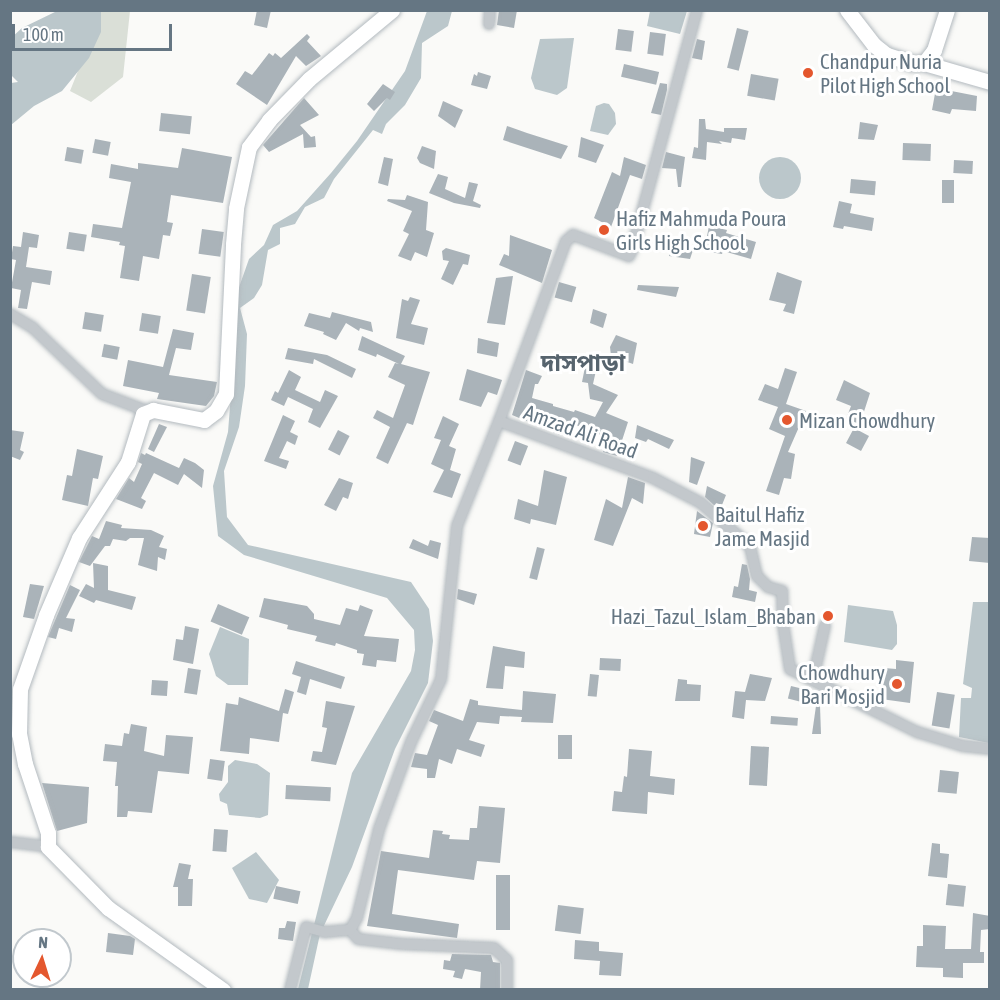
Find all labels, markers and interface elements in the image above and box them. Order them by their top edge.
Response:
scale bar [15,12,176,50]
text: 100 m [23,24,64,45]
place label: Chandpur Nuria Pilot High School [820,48,950,98]
marker: Chandpur Nuria Pilot High School [801,66,815,80]
place label: Hafiz Mahmuda Poura Girls High School [616,205,787,255]
marker: Hafiz Mahmuda Poura Girls High School [597,223,611,237]
district label: দাসপাড়া [541,349,625,377]
street label: Amzad Ali Road [521,399,641,463]
place label: Mizan Chowdhury [799,407,935,433]
marker: Mizan Chowdhury [780,413,794,427]
place label: Baitul Hafiz Jame Masjid [715,501,810,551]
marker: Baitul Hafiz Jame Masjid [696,519,710,533]
place label: Hazi_Tazul_Islam_Bhaban [611,603,816,629]
marker: Hazi_Tazul_Islam_Bhaban [821,609,835,623]
place label: Chowdhury Bari Mosjid [798,659,885,709]
marker: Chowdhury Bari Mosjid [890,677,904,691]
north arrow [12,928,72,988]
text: N [38,933,48,951]

